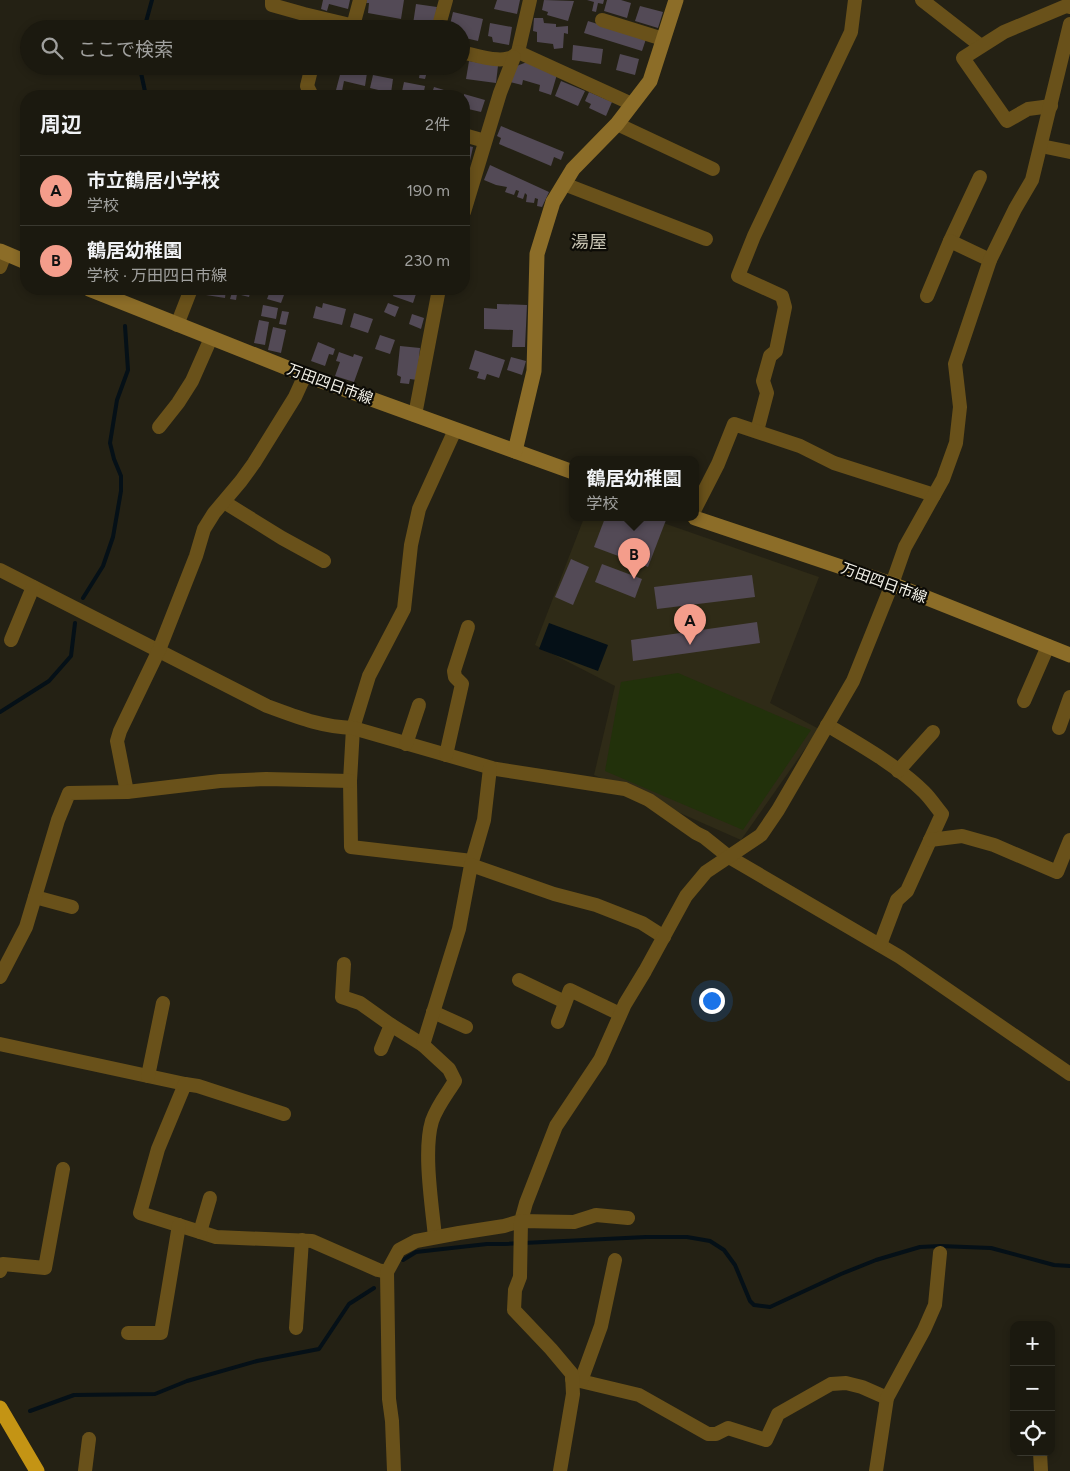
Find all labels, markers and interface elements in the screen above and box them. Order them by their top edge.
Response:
search box [20,20,470,75]
icon: search [38,34,66,62]
text: ここで検索 [78,38,173,61]
text: 周辺 [40,112,82,137]
text: 2件 [425,115,450,134]
text: 市立鶴居小学校 [87,169,220,192]
text: A [50,181,62,200]
text: 190 m [407,181,450,200]
text: 学校 [87,196,119,215]
district label: 湯屋 [571,231,607,253]
text: 鶴居幼稚園 [87,239,182,262]
text: B [51,251,61,270]
text: 230 m [405,251,450,270]
text: 学校 · 万田四日市線 [87,266,227,285]
street label: 万田四日市線 [285,360,375,408]
popup [569,456,699,521]
text: 鶴居幼稚園 [586,467,682,490]
text: 学校 [586,494,619,513]
pin: B [618,538,650,579]
street label: 万田四日市線 [839,559,929,607]
pin: A [674,604,706,645]
your location [699,988,725,1014]
map controls [1010,1321,1055,1456]
button: + [1010,1321,1055,1366]
button: − [1010,1366,1055,1411]
button: locate [1010,1411,1055,1456]

